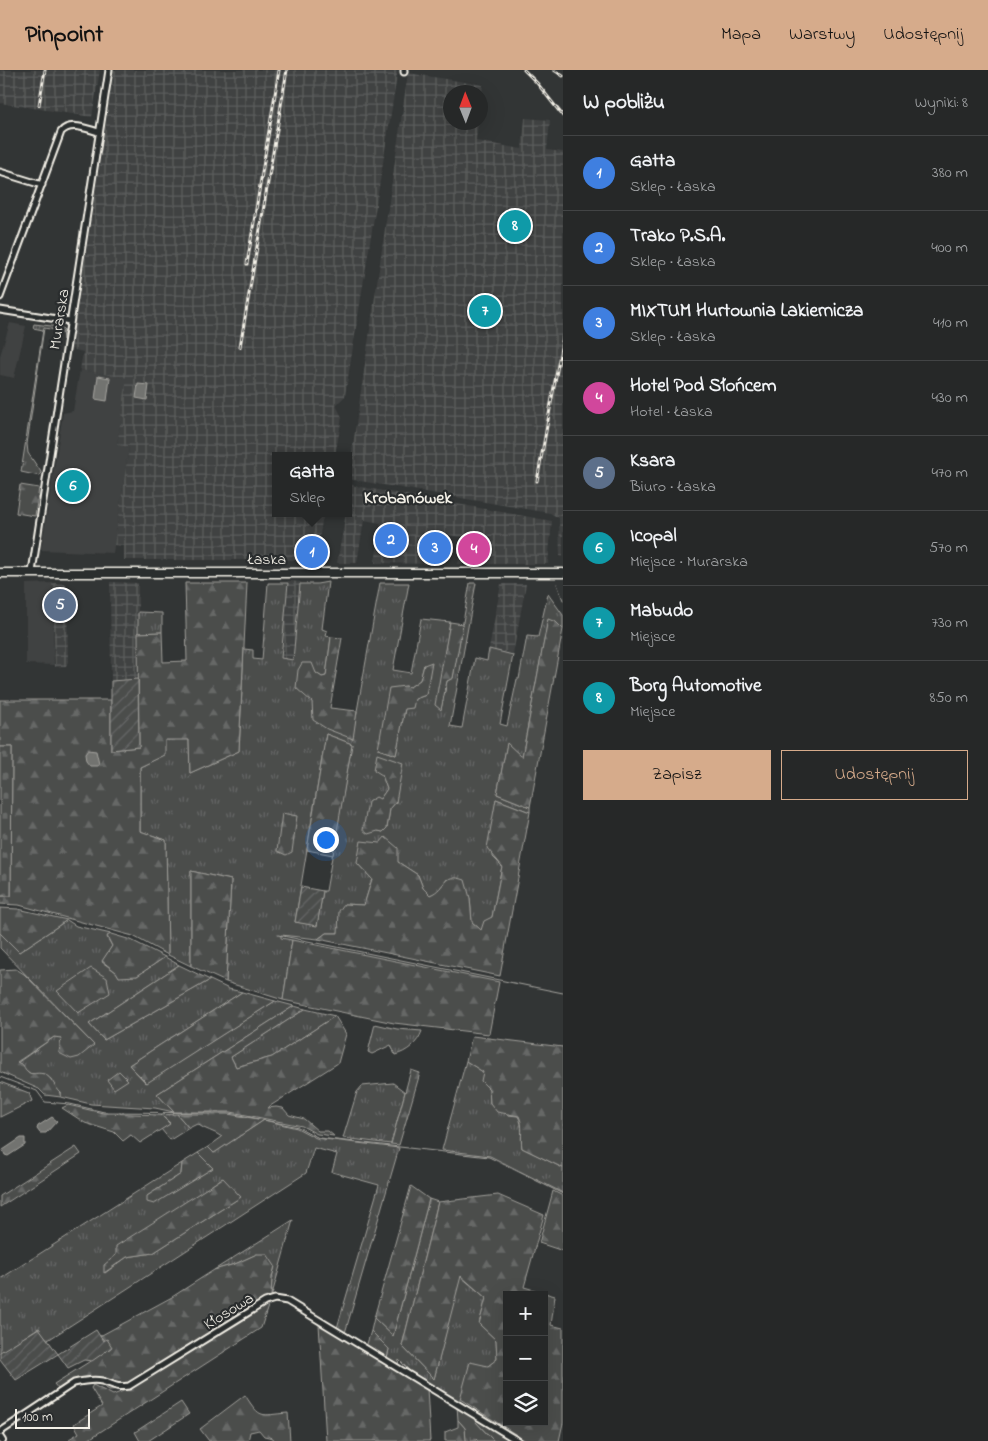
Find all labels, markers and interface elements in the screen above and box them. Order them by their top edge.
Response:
text: Pinpoint [25,18,103,53]
text: Mapa [721,22,761,48]
text: Warstwy [789,22,855,48]
text: Udostępnij [883,22,963,48]
north arrow [443,85,488,130]
text: W pobliżu [583,88,665,118]
text: Wyniki: 8 [915,91,968,115]
text: Gatta [630,148,675,175]
text: 1 [596,161,602,185]
text: 380 m [932,161,968,185]
text: Sklep · Łaska [630,175,716,199]
pin: 8 [499,207,531,245]
text: Trako P.S.A. [630,223,725,250]
text: 2 [595,236,603,260]
text: 400 m [931,236,968,260]
text: Sklep · Łaska [630,250,716,274]
street label: Murarska [43,287,77,351]
pin: 7 [469,292,501,330]
text: MIXTUM Hurtownia Lakiernicza [630,298,863,325]
text: 3 [596,311,602,335]
text: 410 m [933,311,968,335]
text: Sklep · Łaska [630,325,716,349]
text: Hotel Pod Słońcem [630,373,776,400]
text: 4 [596,386,602,410]
text: 430 m [931,386,968,410]
text: Hotel · Łaska [630,400,713,424]
text: Ksara [630,448,675,475]
popup [272,452,352,517]
text: Gatta [289,459,335,486]
text: 5 [594,461,604,485]
text: 470 m [931,461,968,485]
pin: 6 [57,467,89,505]
text: Biuro · Łaska [630,475,716,499]
text: Sklep [289,486,325,510]
district label: Krobanówek [364,486,453,512]
pin: 2 [375,521,407,559]
text: Icopal [630,523,677,550]
pin: 3 [419,529,451,567]
pin: 4 [458,530,490,568]
pin: 1 [296,533,328,571]
text: 6 [595,536,603,560]
text: 570 m [929,536,968,560]
street label: Łaska [247,548,286,572]
text: Miejsce · Murarska [630,550,748,574]
pin: 5 [44,586,76,624]
text: Mabudo [630,598,693,625]
text: 7 [596,611,602,635]
text: 730 m [931,611,968,635]
text: Miejsce [630,625,675,649]
text: Borg Automotive [630,673,761,700]
text: 8 [596,686,602,710]
text: 850 m [930,686,968,710]
text: Miejsce [630,700,675,724]
button: Zapisz [583,750,771,800]
button: Udostępnij [781,750,968,800]
your location [313,827,339,853]
street label: Kłosowa [199,1287,259,1337]
map controls [503,1291,548,1426]
button: + [503,1291,548,1336]
button: − [503,1336,548,1381]
button: layers [503,1381,548,1426]
scale bar [15,1406,90,1429]
text: 100 m [22,1407,53,1428]

